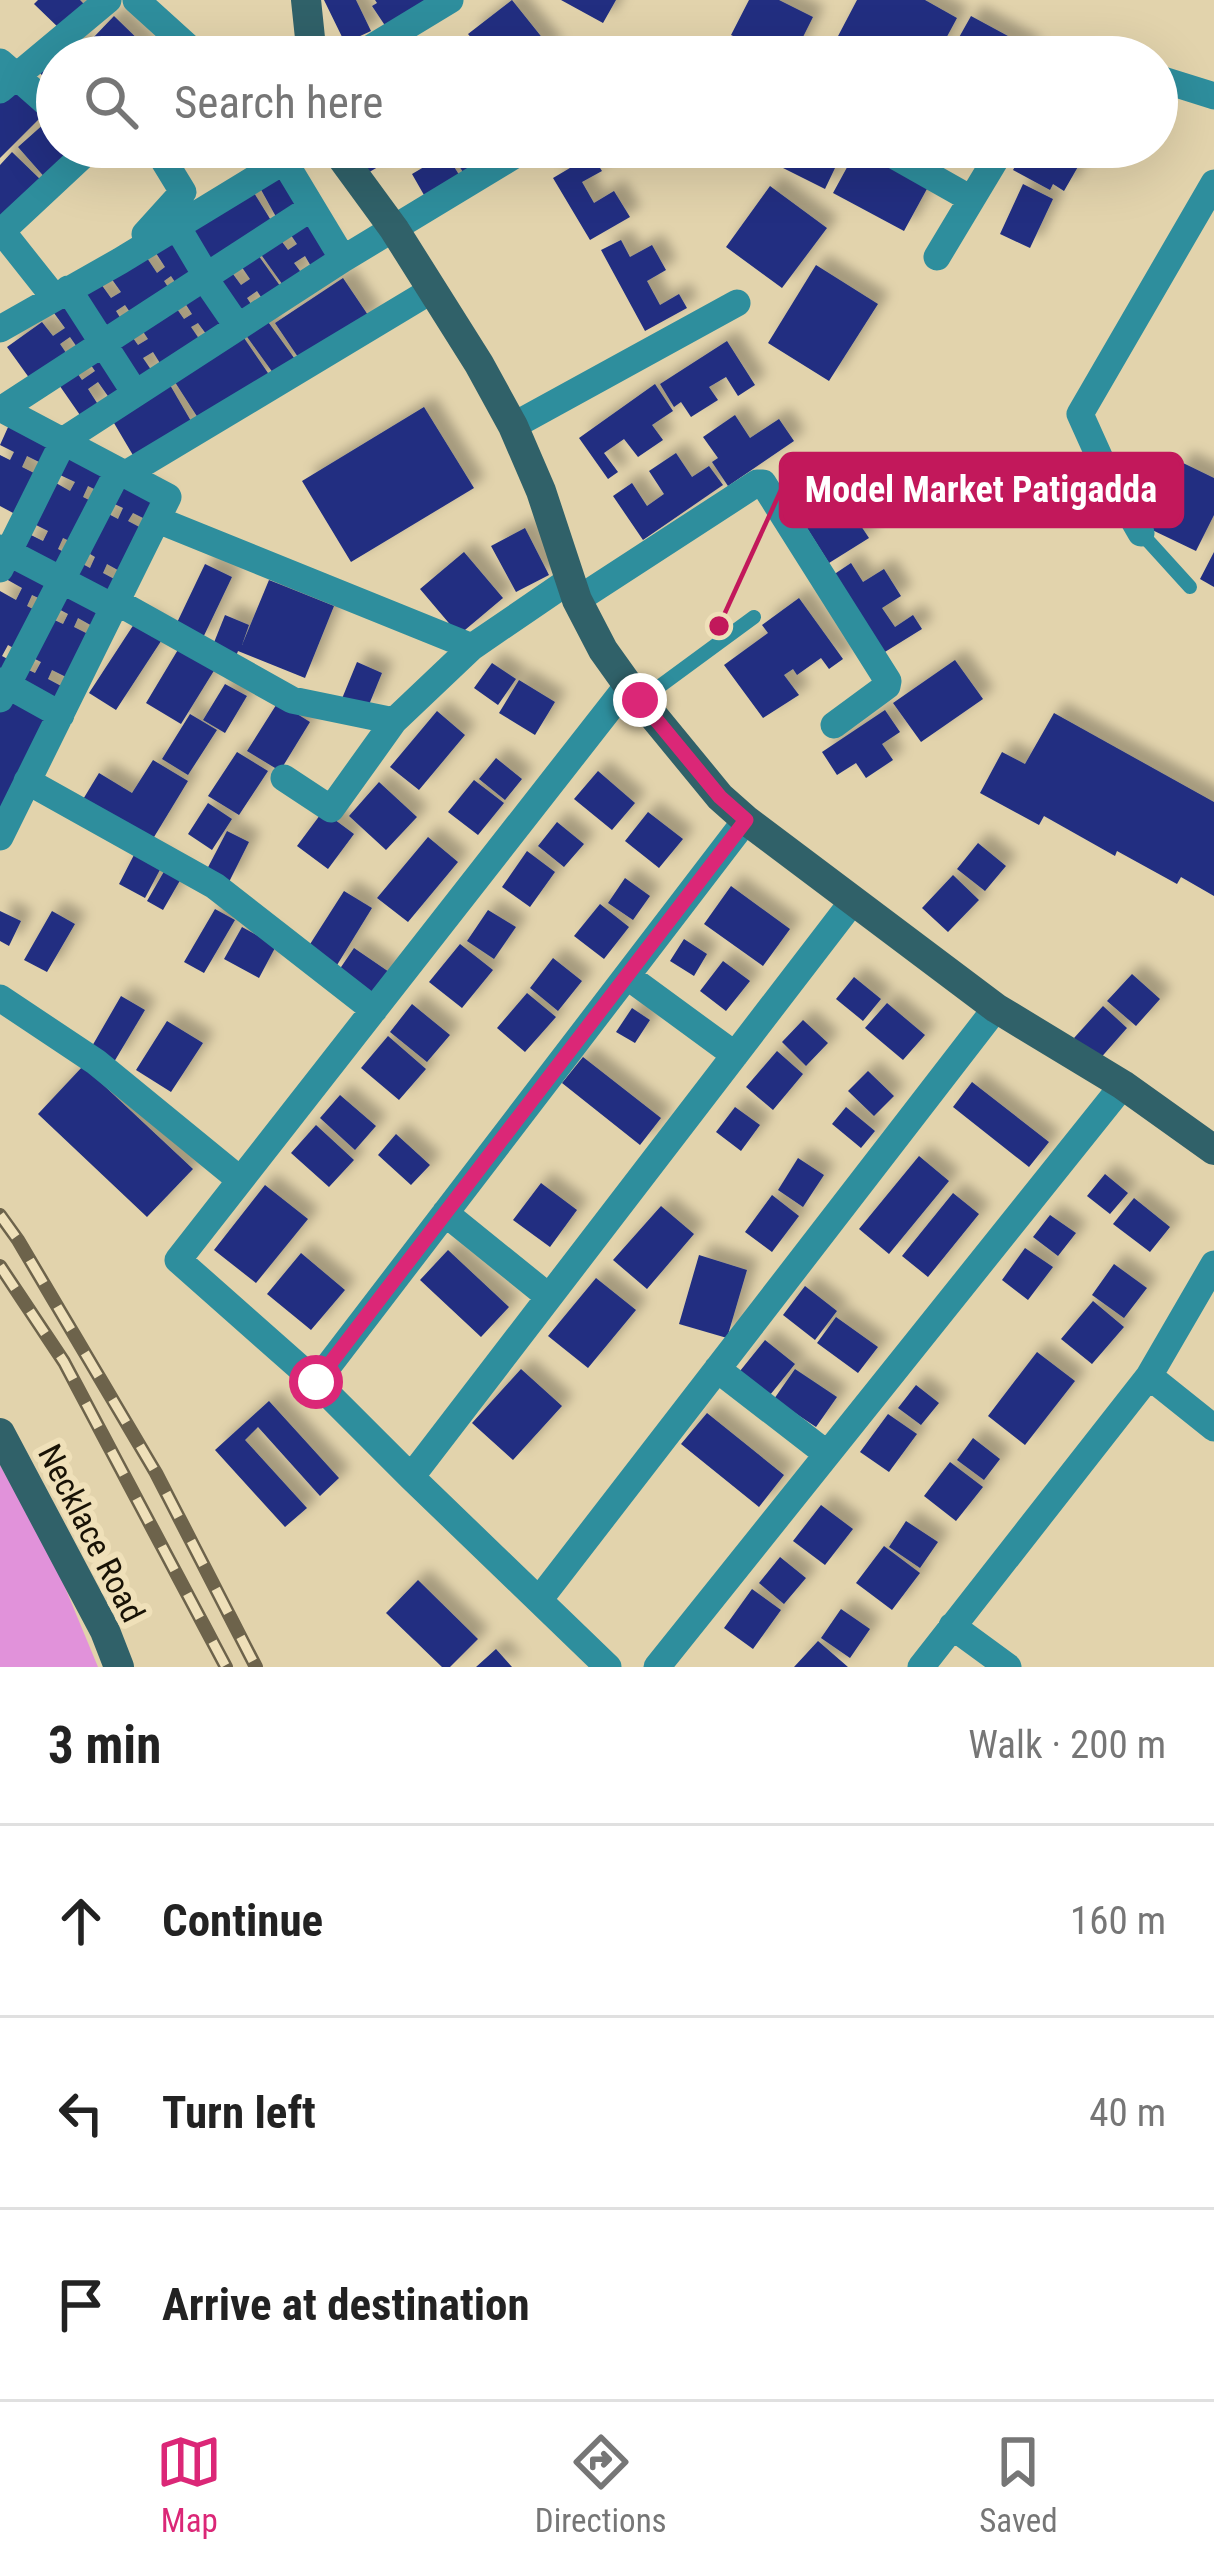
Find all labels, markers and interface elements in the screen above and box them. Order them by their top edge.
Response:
search box [36,36,1178,168]
icon: search [78,69,144,135]
text: Search here [174,76,383,129]
callout: Model Market Patigadda [781,454,1182,526]
text: Model Market Patigadda [805,469,1157,511]
route end [613,673,667,727]
route start [289,1355,343,1409]
street label: Necklace Road [30,1438,153,1628]
text: 3 min [48,1716,161,1775]
text: Walk · 200 m [968,1722,1166,1768]
icon: ahead [48,1888,114,1954]
text: Continue [162,1894,323,1947]
text: 160 m [1070,1898,1166,1944]
icon: left [48,2080,114,2146]
text: Turn left [162,2086,316,2139]
text: 40 m [1089,2090,1166,2136]
icon: arrive [48,2272,114,2338]
text: Arrive at destination [162,2278,530,2331]
tab: Map [156,2429,222,2540]
tab: Directions [535,2429,667,2540]
tab: Saved [979,2429,1058,2540]

